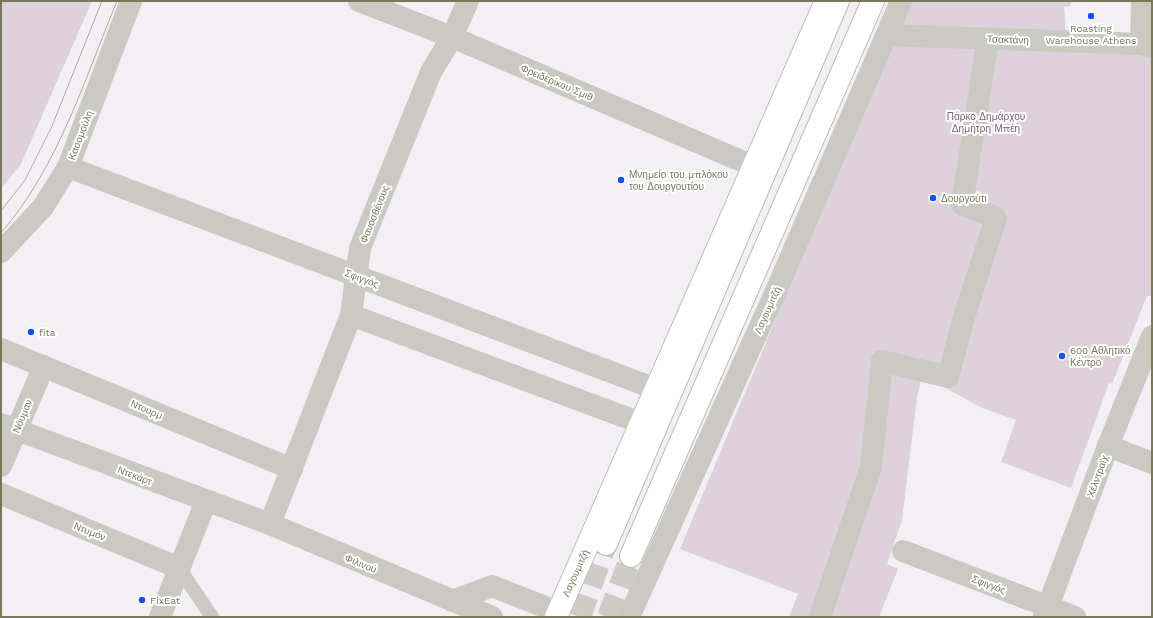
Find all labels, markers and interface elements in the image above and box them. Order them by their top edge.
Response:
marker: Roasting Warehouse Athens [1086,11,1096,21]
place label: Roasting Warehouse Athens [1046,23,1136,46]
street label: Τσακτάνη [987,33,1029,46]
street label: Φρειδερίκου Σμιθ [519,62,595,103]
street label: Κασομούλη [66,109,95,161]
park label: Πάρκο Δημάρχου Δημήτρη Μπέη [947,111,1025,134]
place label: Μνημείο του μπλόκου του Δουργουτίου [629,169,728,192]
marker: Μνημείο του μπλόκου του Δουργουτίου [616,175,626,185]
street label: Φανοσθένους [358,184,391,245]
marker: Δουργούτι [928,193,938,203]
place label: Δουργούτι [941,193,987,204]
street label: Σφιγγός [343,267,380,290]
street label: Λαγουμιτζή [752,285,784,336]
marker: fita [26,327,36,337]
place label: fita [39,327,56,338]
place label: 60ο Αθλητικό Κέντρο [1070,345,1131,368]
marker: 60ο Αθλητικό Κέντρο [1057,351,1067,361]
street label: Νόυμαν [11,398,34,435]
street label: Ντουρμ [129,398,165,421]
street label: Χέλντραϊχ [1085,453,1110,499]
street label: Ντεκάρτ [116,464,154,487]
street label: Ντυμόν [72,520,107,543]
street label: Λαγουμιτζή [560,548,592,599]
street label: Φιλινού [343,552,378,575]
street label: Σφιγγός [970,573,1007,596]
marker: FixEat [137,595,147,605]
place label: FixEat [150,595,181,606]

